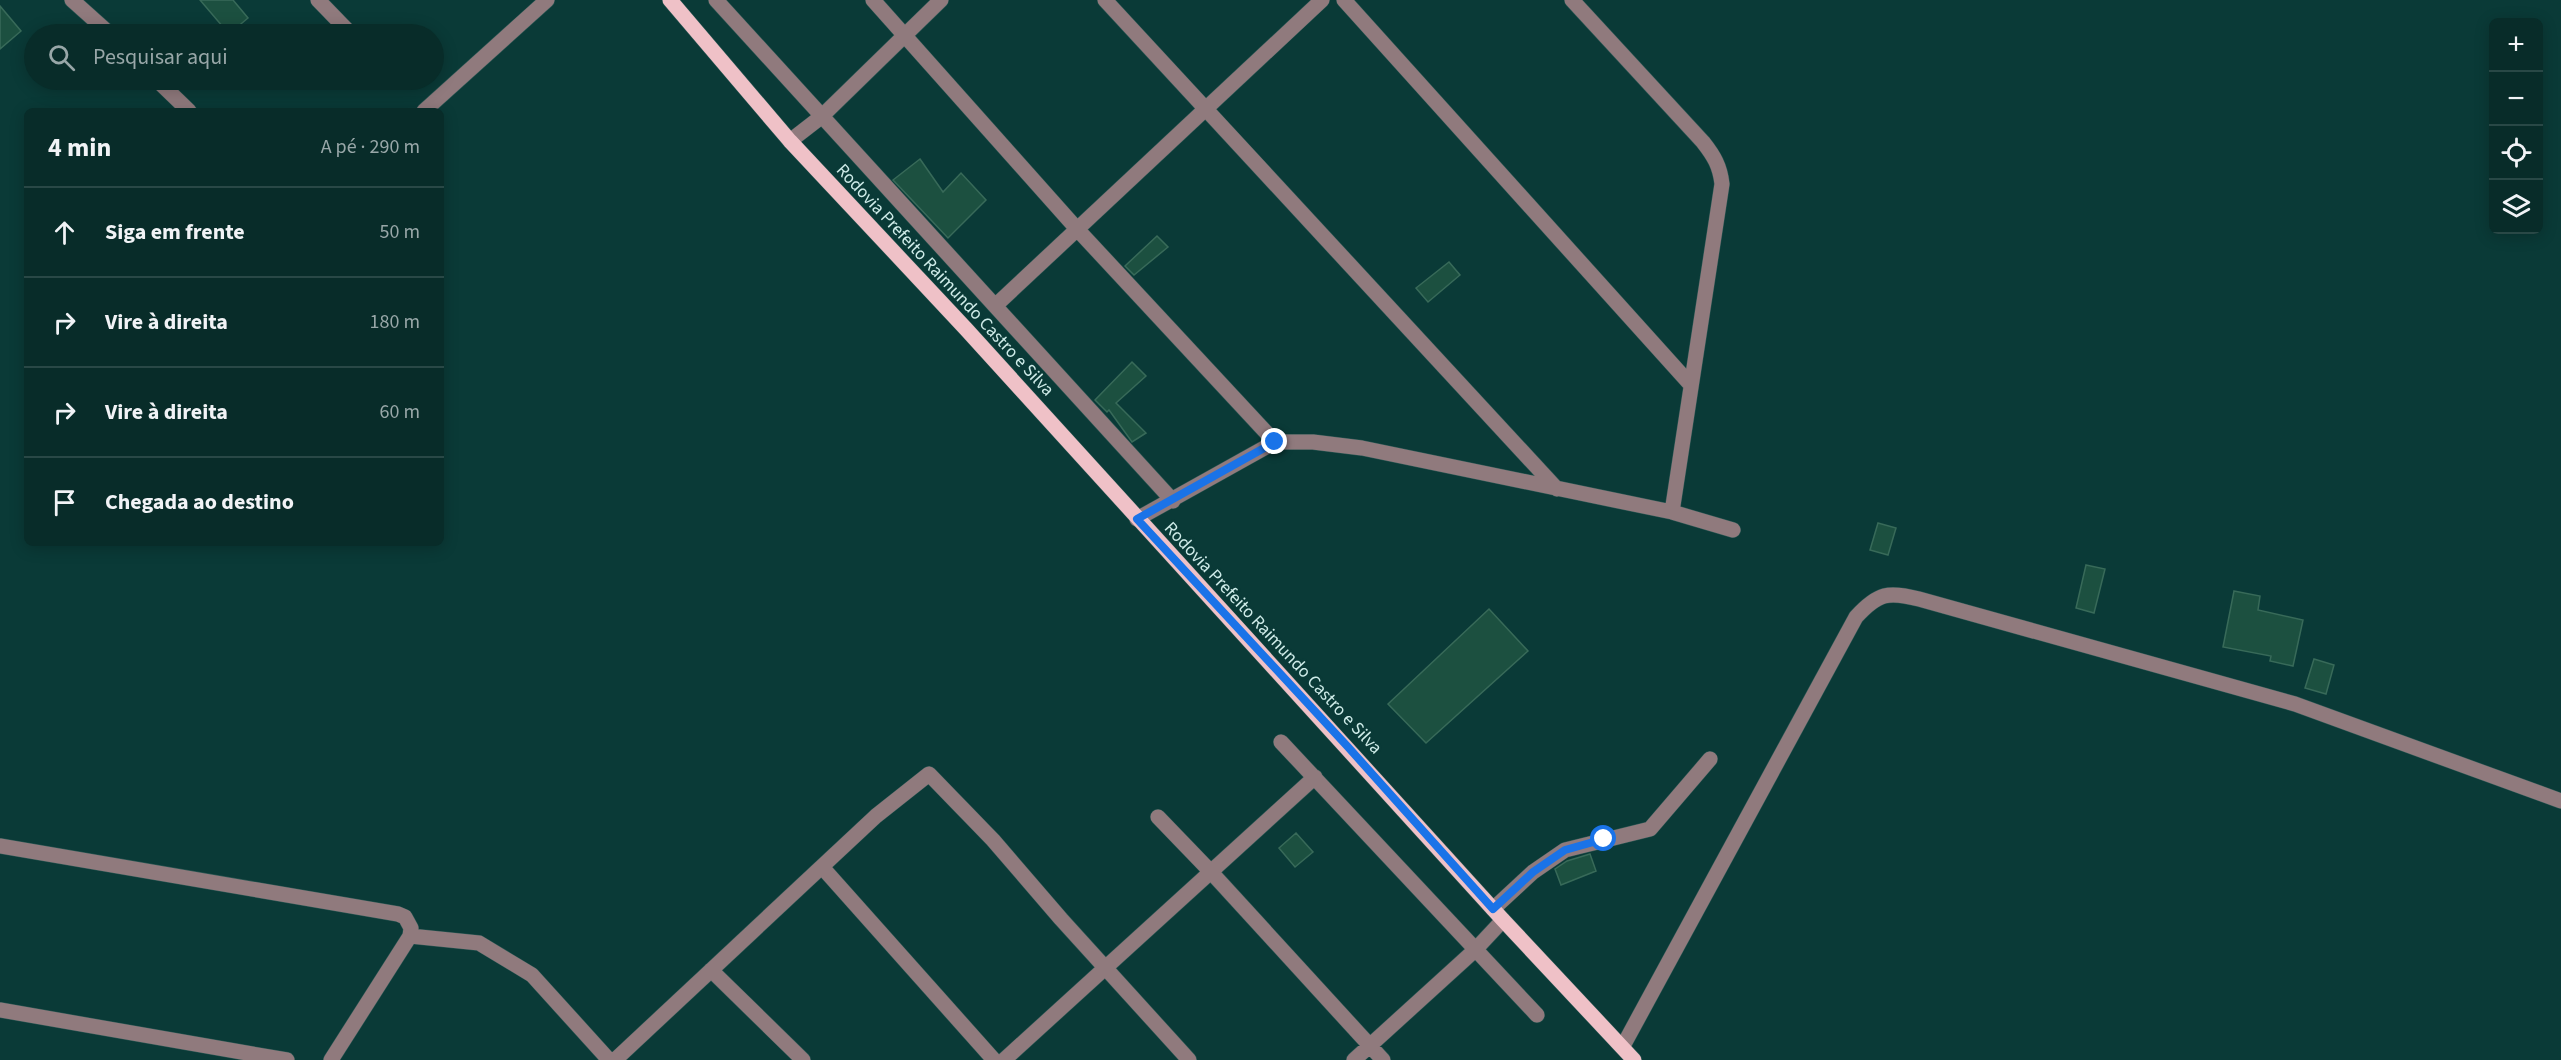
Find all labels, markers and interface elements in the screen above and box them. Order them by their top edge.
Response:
map controls [2489,18,2543,234]
button: + [2489,18,2543,72]
search box [24,24,444,90]
icon: search [45,41,78,74]
text: Pesquisar aqui [93,41,228,73]
button: − [2489,72,2543,126]
button: locate [2489,126,2543,180]
text: 4 min [48,129,111,166]
text: A pé · 290 m [321,133,420,161]
street label: Rodovia Prefeito Raimundo Castro e Silva [830,158,1060,402]
button: layers [2489,180,2543,234]
icon: ahead [48,216,81,249]
text: Siga em frente [105,216,245,248]
text: 50 m [380,218,420,246]
icon: right [48,306,81,339]
text: Vire à direita [105,306,228,338]
text: 180 m [370,308,420,336]
icon: right [48,396,81,429]
text: Vire à direita [105,396,228,428]
text: 60 m [380,398,420,426]
route end [1261,428,1287,454]
icon: arrive [48,486,81,519]
text: Chegada ao destino [105,486,294,518]
street label: Rodovia Prefeito Raimundo Castro e Silva [1158,516,1388,760]
route start [1590,825,1616,851]

